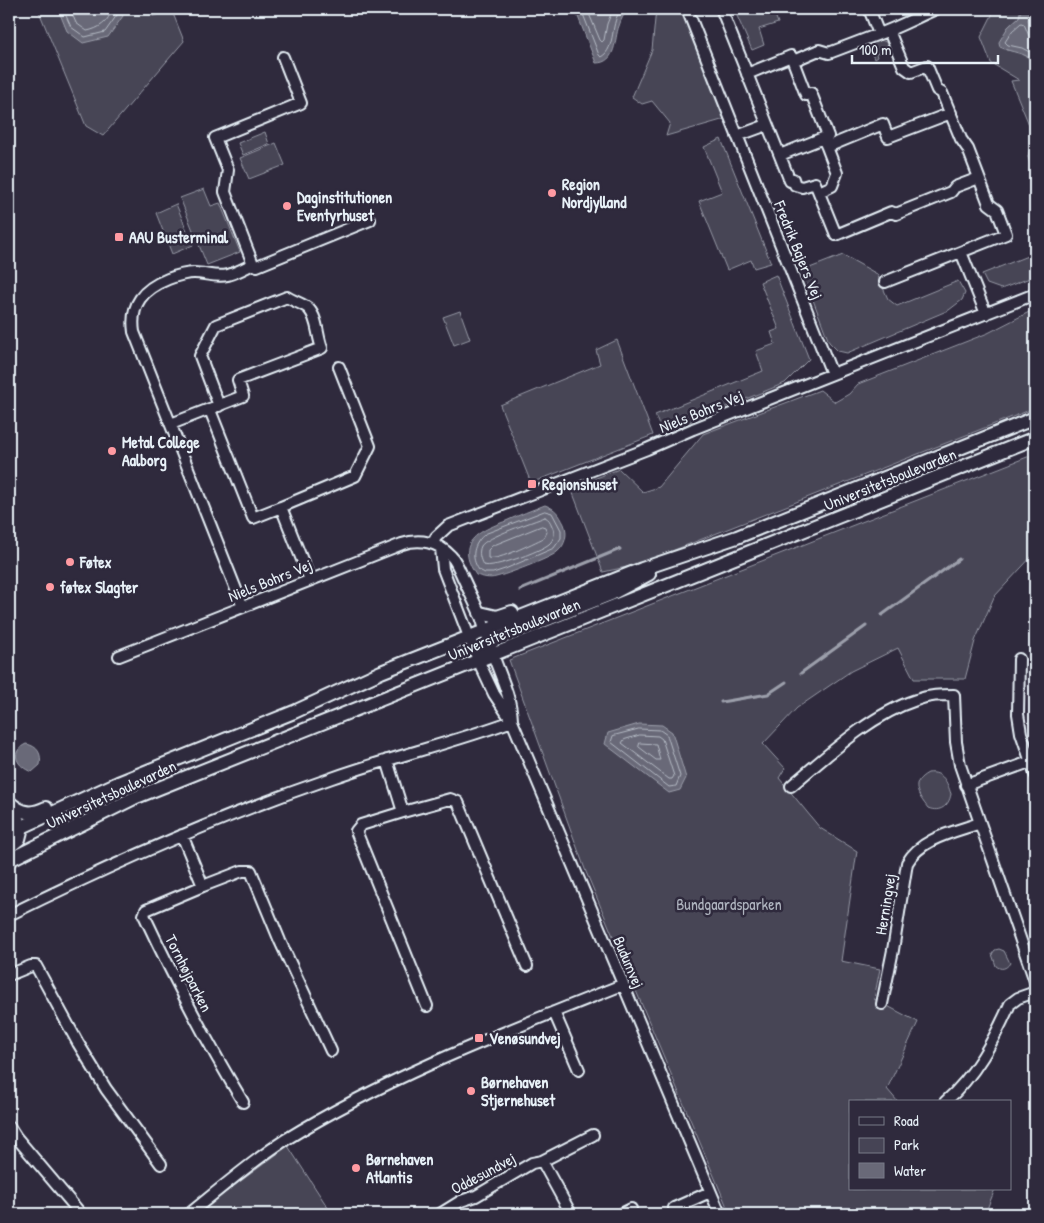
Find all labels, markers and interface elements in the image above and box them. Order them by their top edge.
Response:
scale bar [852,32,998,64]
text: 100 m [859,39,892,60]
place label: Region Nordjylland [562,173,627,214]
place label: Daginstitutionen Eventyrhuset [297,186,392,227]
marker: Region Nordjylland [546,187,558,199]
street label: Fredrik Bajers Vej [769,197,829,303]
marker: Daginstitutionen Eventyrhuset [281,200,293,212]
place label: AAU Busterminal [129,226,229,248]
marker: AAU Busterminal [113,231,125,243]
street label: Niels Bohrs Vej [656,384,746,438]
place label: Metal College Aalborg [122,431,200,472]
street label: Universitetsboulevarden [821,442,959,516]
marker: Metal College Aalborg [106,445,118,457]
place label: Regionshuset [542,473,618,496]
marker: Regionshuset [526,478,538,490]
place label: Føtex [79,551,112,573]
street label: Niels Bohrs Vej [225,553,315,607]
marker: Føtex [64,556,76,568]
place label: føtex Slagter [60,576,139,599]
marker: føtex Slagter [44,581,56,593]
street label: Universitetsboulevarden [445,592,583,666]
street label: Universitetsboulevarden [43,754,179,834]
street label: Herningvej [869,872,901,936]
park label: Bundgaardsparken [676,893,782,915]
street label: Tornhøjparken [160,931,218,1015]
street label: Budumvej [608,933,650,991]
place label: Venøsundvej [489,1027,561,1049]
marker: Venøsundvej [473,1032,485,1044]
place label: Børnehaven Stjernehuset [481,1071,555,1111]
marker: Børnehaven Stjernehuset [465,1085,477,1097]
legend [849,1100,1012,1190]
text: Road [894,1110,919,1131]
text: Park [894,1134,919,1155]
street label: Oddesundvej [447,1147,519,1199]
place label: Børnehaven Atlantis [366,1148,434,1188]
text: Water [894,1160,926,1181]
marker: Børnehaven Atlantis [350,1162,362,1174]

